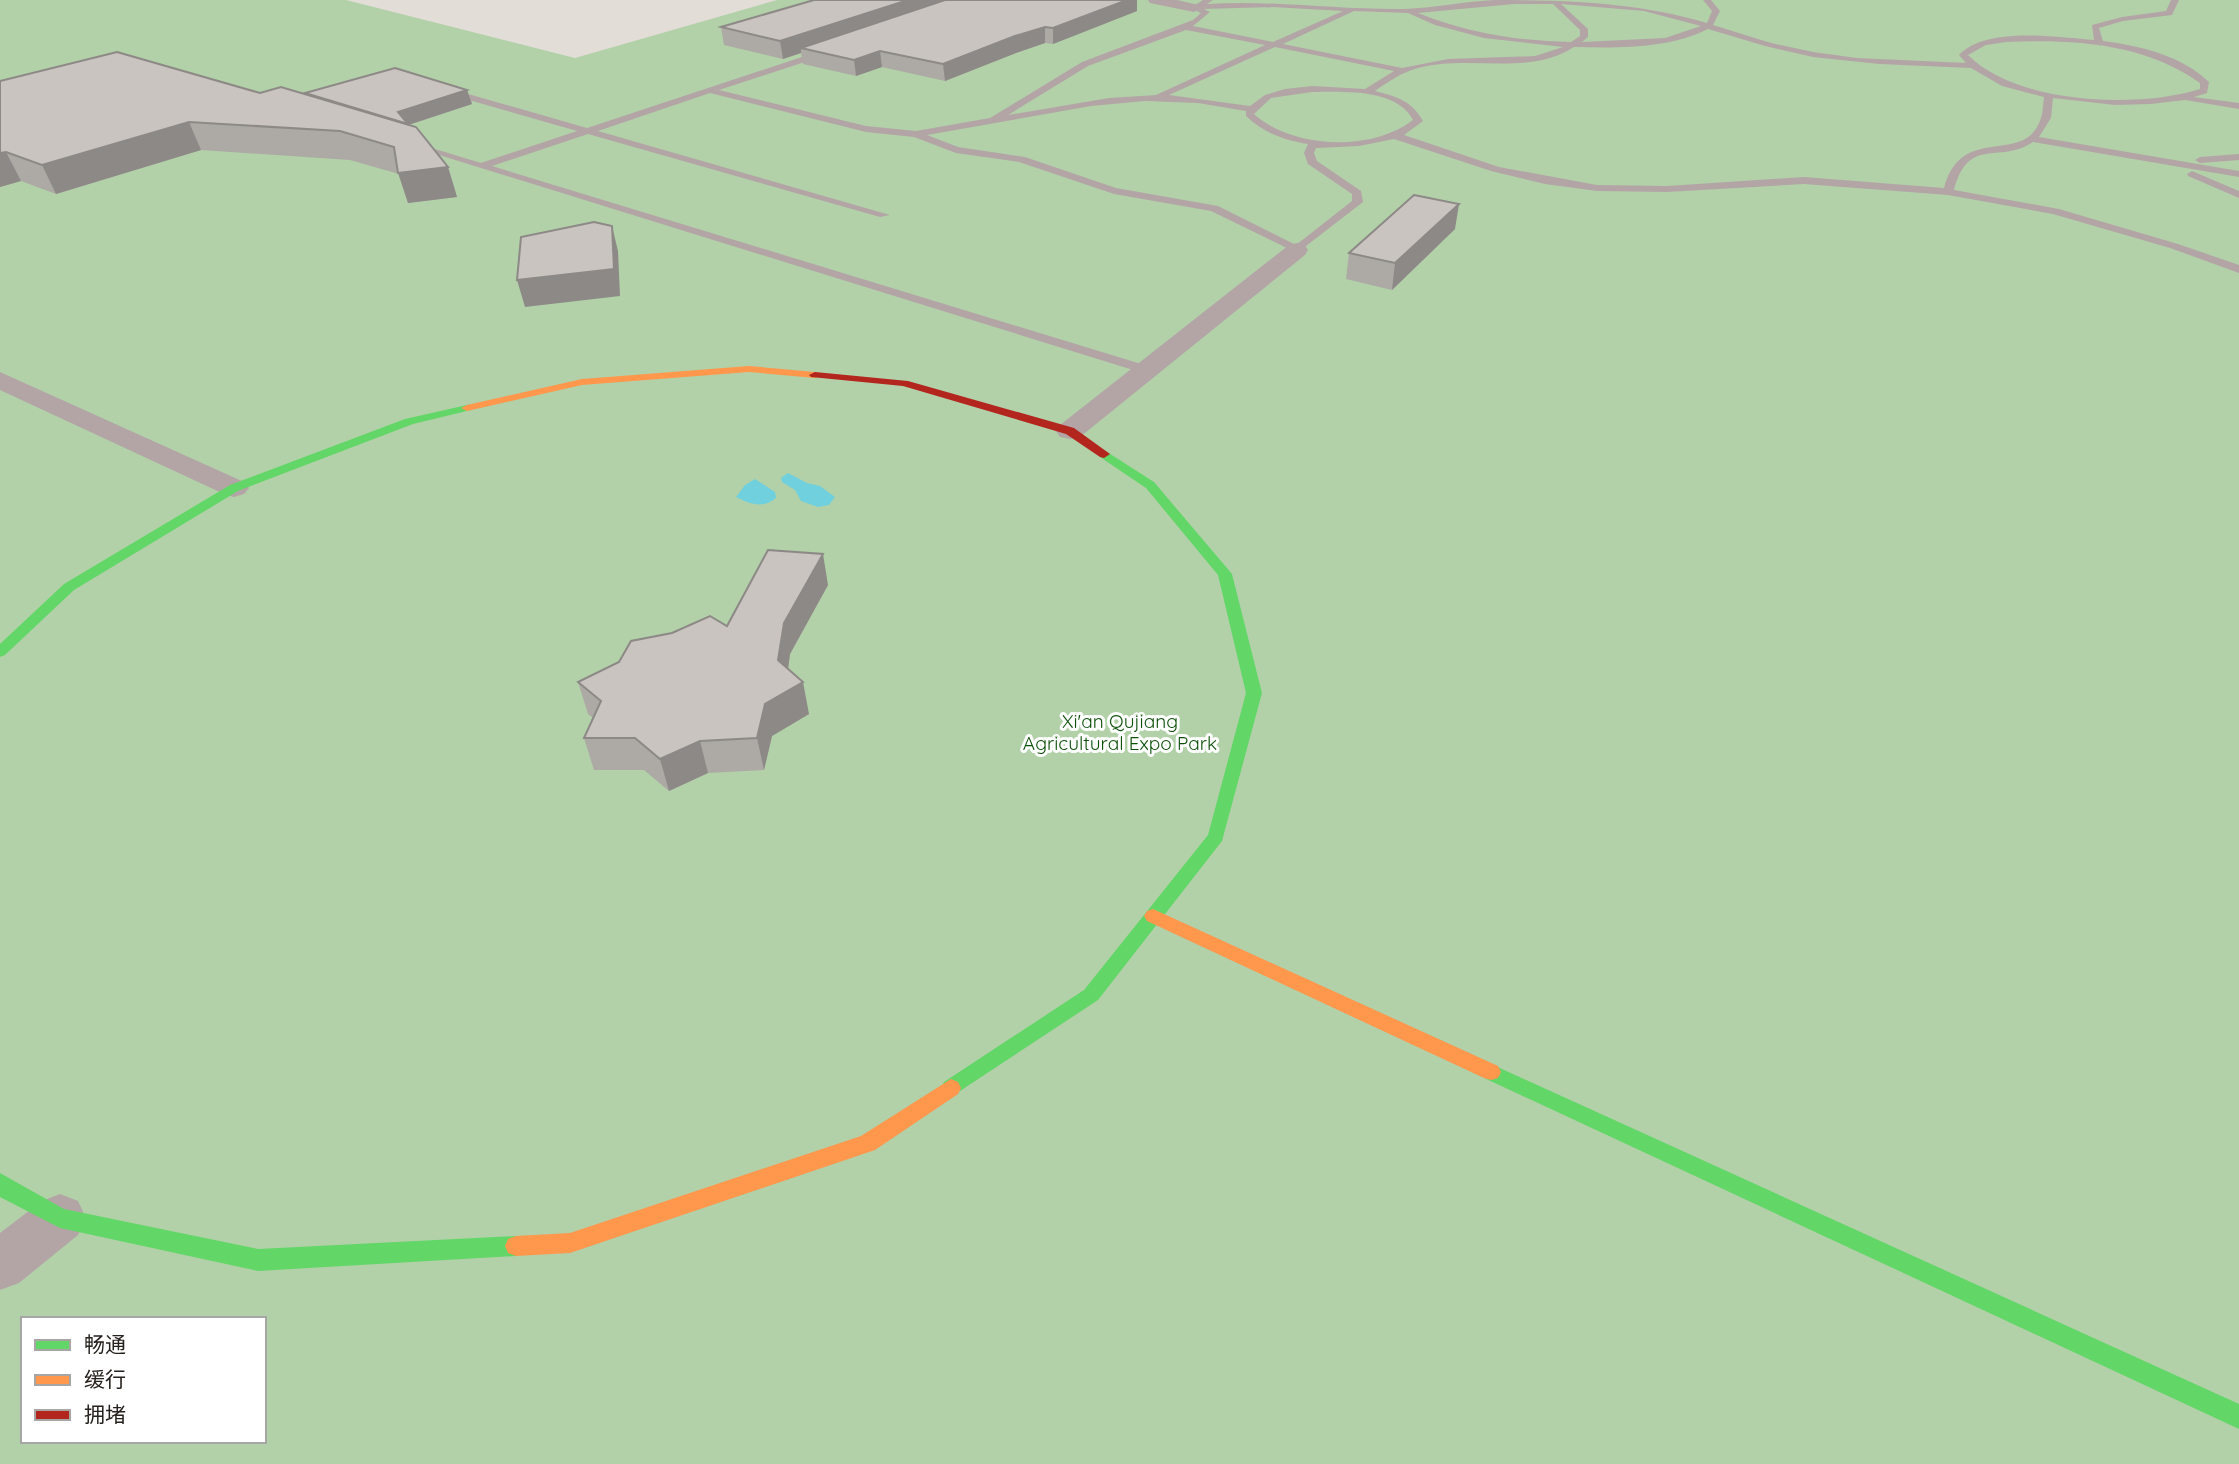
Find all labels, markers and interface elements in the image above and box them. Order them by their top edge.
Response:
park label: Xi'an Qujiang Agricultural Expo Park [1023,709,1217,755]
legend [21,1317,266,1443]
text: 畅通 [84,1331,126,1357]
text: 缓行 [84,1366,126,1392]
text: 拥堵 [84,1401,126,1427]

